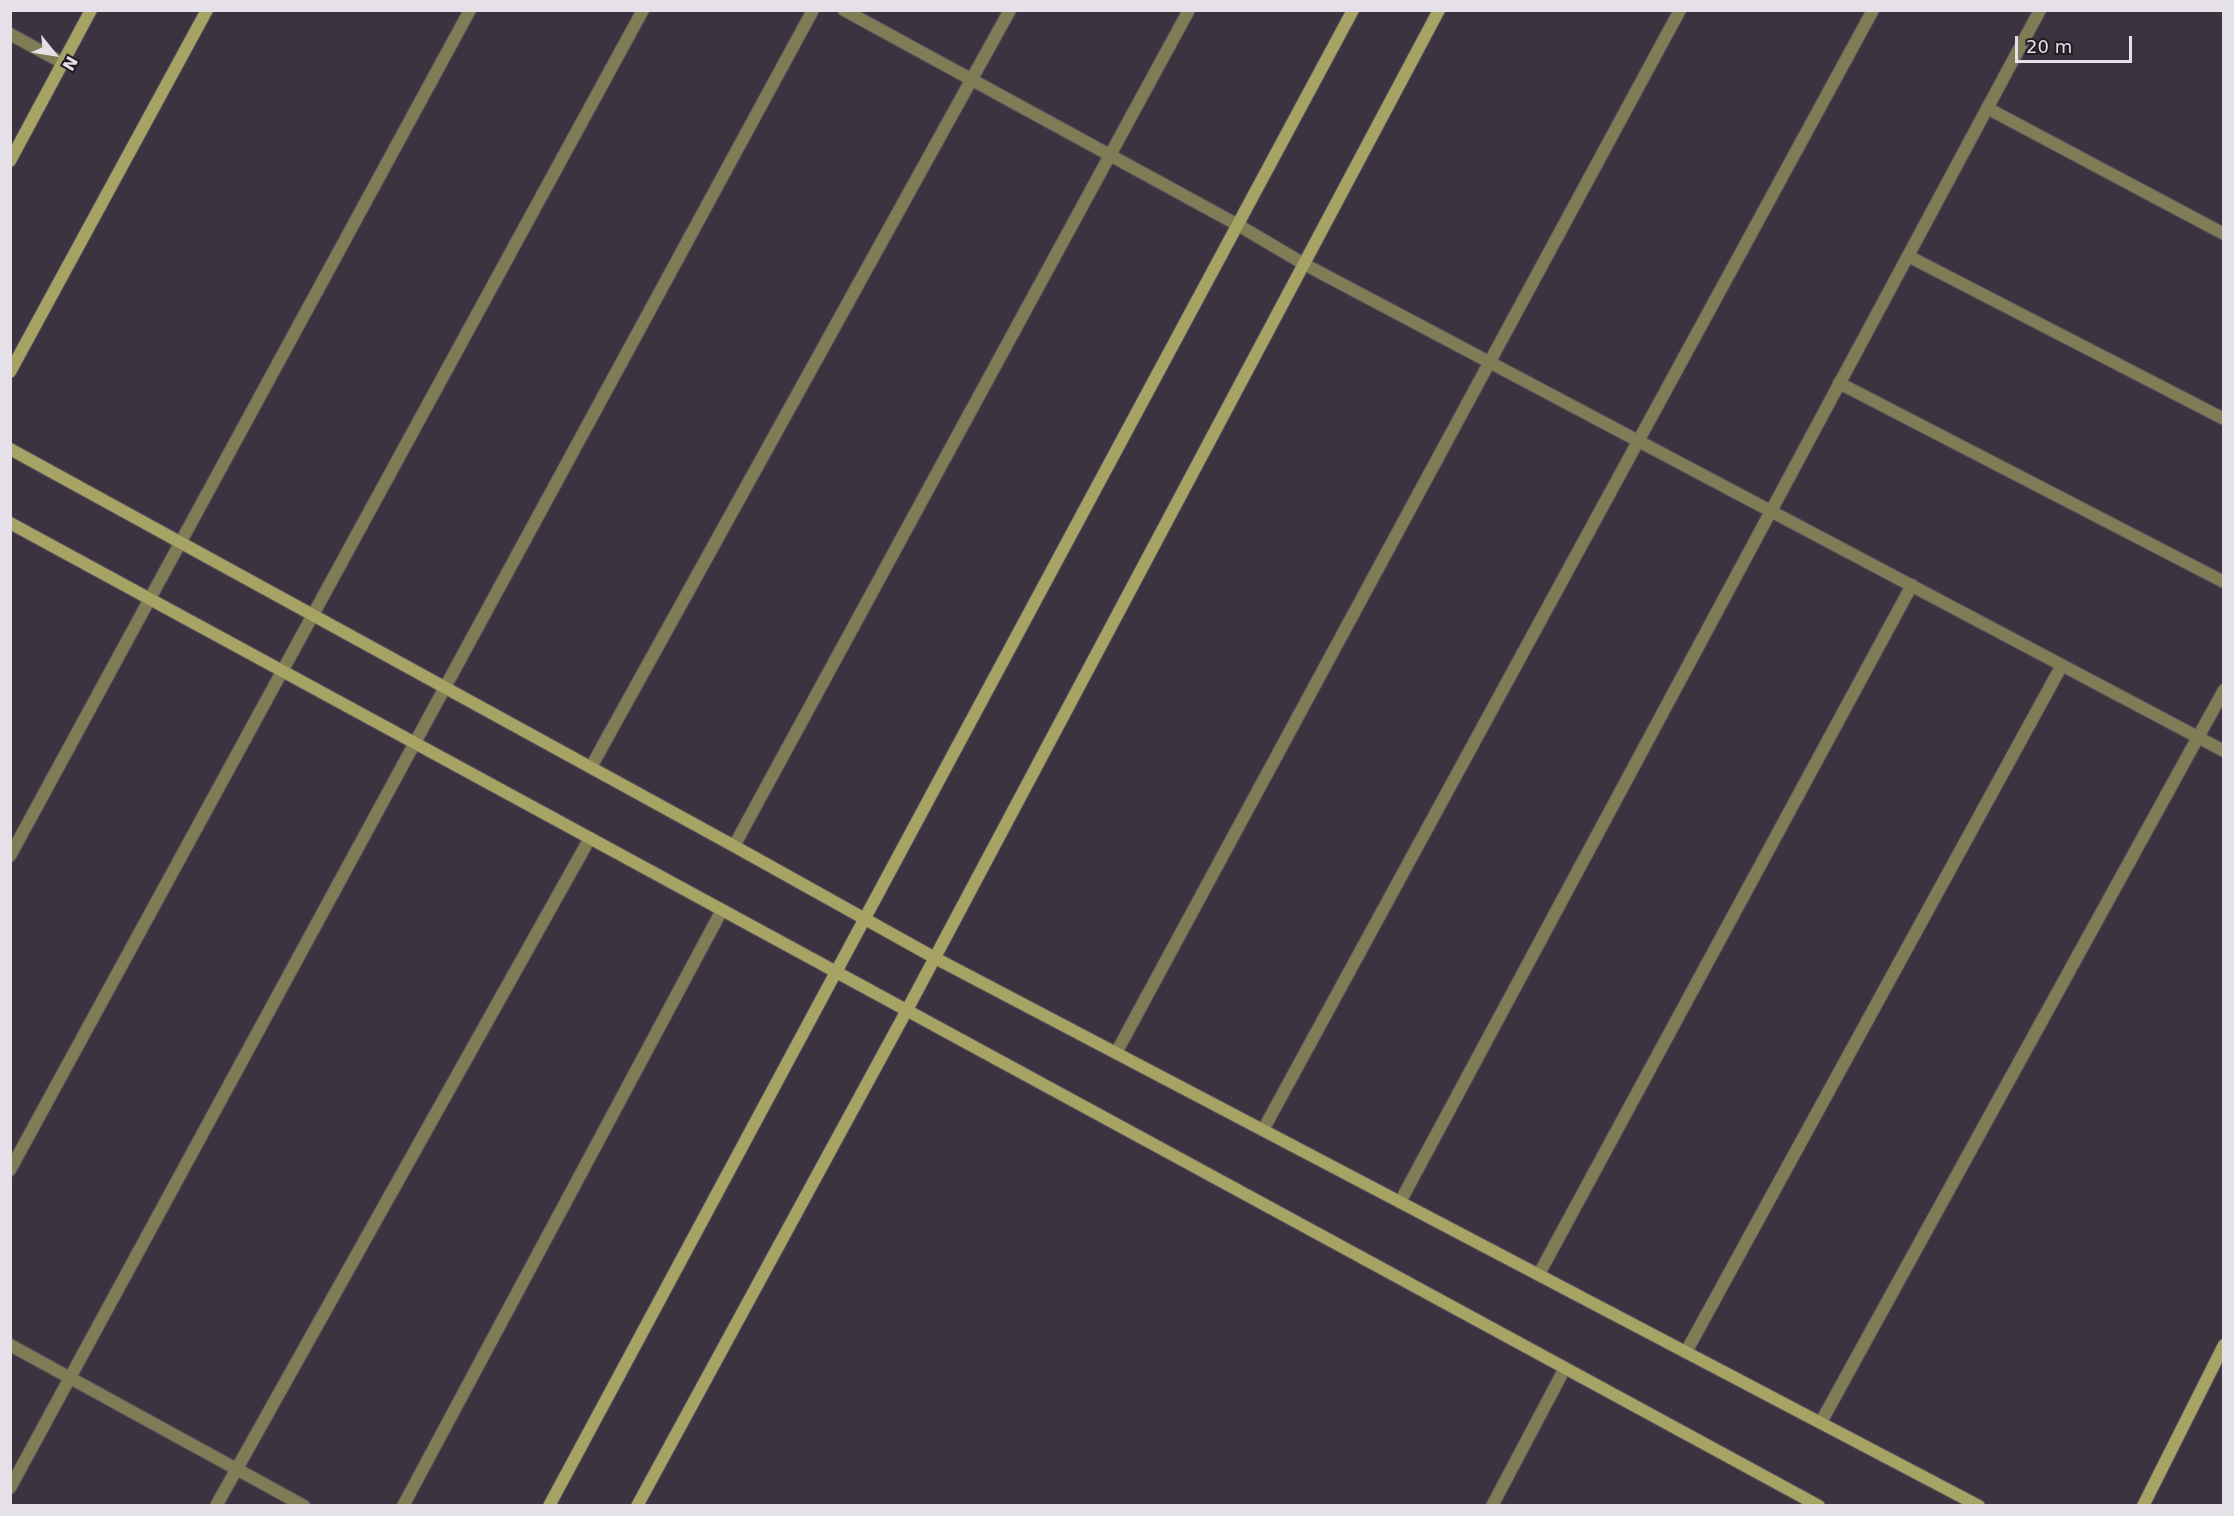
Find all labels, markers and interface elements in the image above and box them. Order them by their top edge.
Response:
north arrow [24,24,84,84]
scale bar [2018,24,2135,62]
text: 20 m [2026,36,2072,57]
text: N [58,53,82,74]

